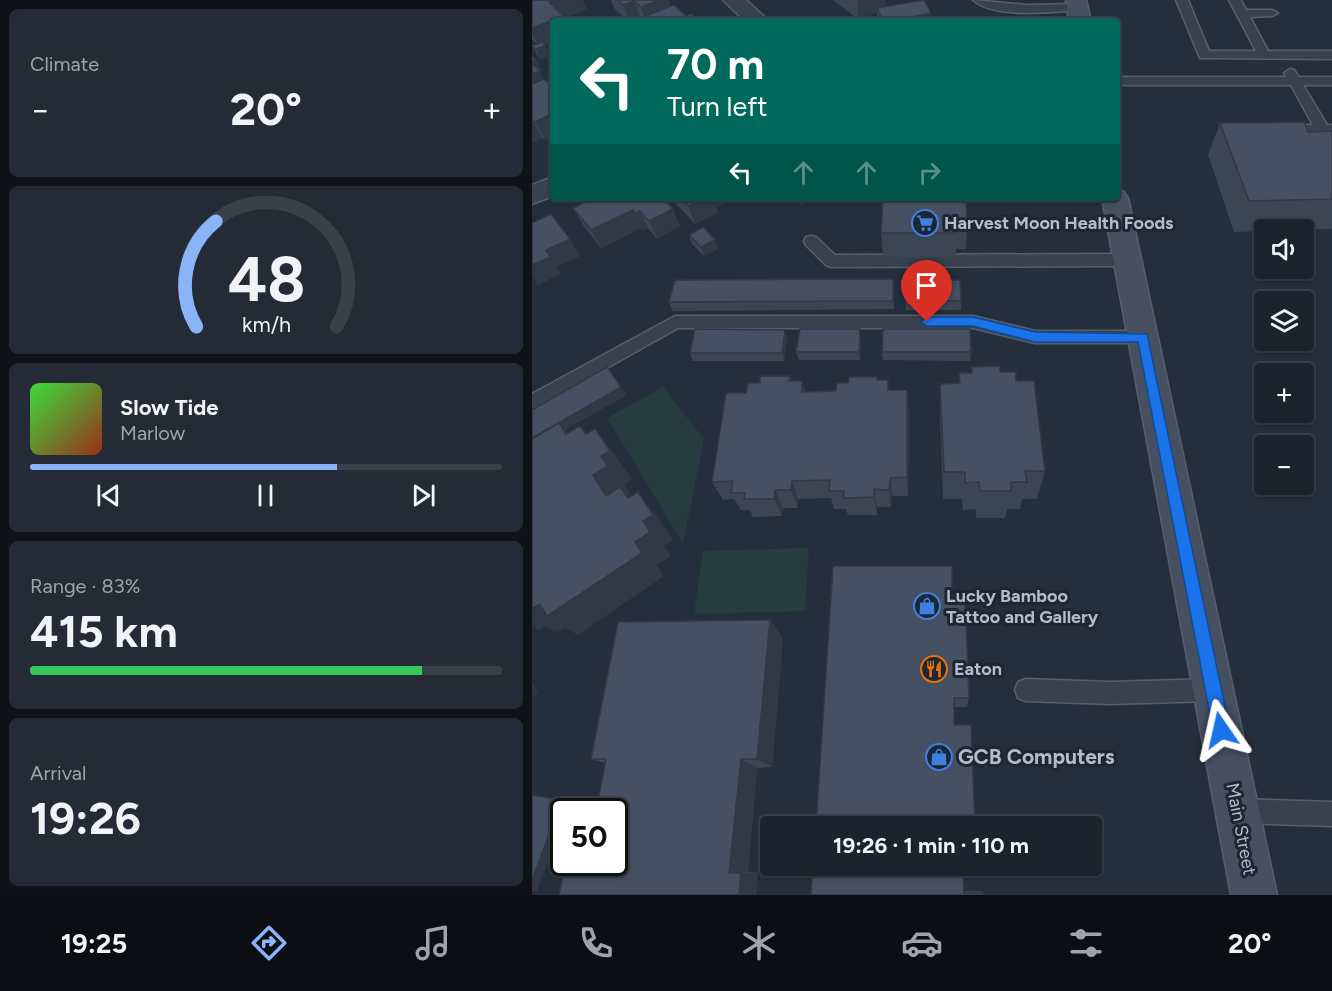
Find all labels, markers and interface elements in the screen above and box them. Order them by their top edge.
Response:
text: 70 m [667,39,764,90]
icon: left [568,42,646,120]
text: Climate [30,52,99,76]
text: 20° [230,82,302,136]
text: − [30,90,51,129]
text: + [481,90,502,129]
text: Turn left [667,90,767,123]
icon: left [724,156,757,189]
icon: ahead [787,156,820,189]
icon: ahead [850,156,883,189]
icon: right [913,156,946,189]
supermarket icon: Harvest Moon Health Foods [910,208,940,238]
place label: Harvest Moon Health Foods [944,212,1174,234]
map controls [1254,219,1314,495]
button: sound [1254,219,1314,279]
text: 48 [227,242,305,317]
pin [901,260,952,322]
icon: arrive [910,269,943,302]
button: layers [1254,291,1314,351]
text: km/h [242,313,290,338]
button: + [1254,363,1314,423]
text: Slow Tide [120,394,219,421]
text: Marlow [120,421,185,445]
button: − [1254,435,1314,495]
icon: previous [92,479,125,512]
icon: pause [249,479,282,512]
icon: next [407,479,440,512]
text: Range · 83% [30,574,140,598]
place label: Lucky Bamboo Tattoo and Gallery [946,585,1099,628]
shop icon: Lucky Bamboo Tattoo and Gallery [912,591,942,621]
text: 415 km [30,604,178,658]
restaurant icon: Eaton [919,654,949,684]
place label: Eaton [954,658,1002,680]
position arrow [1189,698,1253,762]
shop icon: GCB Computers [924,742,954,772]
place label: GCB Computers [958,744,1115,769]
text: Arrival [30,761,86,785]
street label: Main Street [1221,781,1261,877]
text: 19:26 [30,791,141,845]
speed limit sign: 50 [550,798,628,876]
text: 19:26 · 1 min · 110 m [833,832,1029,859]
icon: directions [248,922,290,964]
icon: music [412,922,454,964]
icon: phone [575,922,617,964]
icon: climate [738,922,780,964]
icon: car [901,922,943,964]
icon: filters [1065,922,1107,964]
text: 19:25 [61,927,127,960]
text: 20° [1228,927,1271,960]

